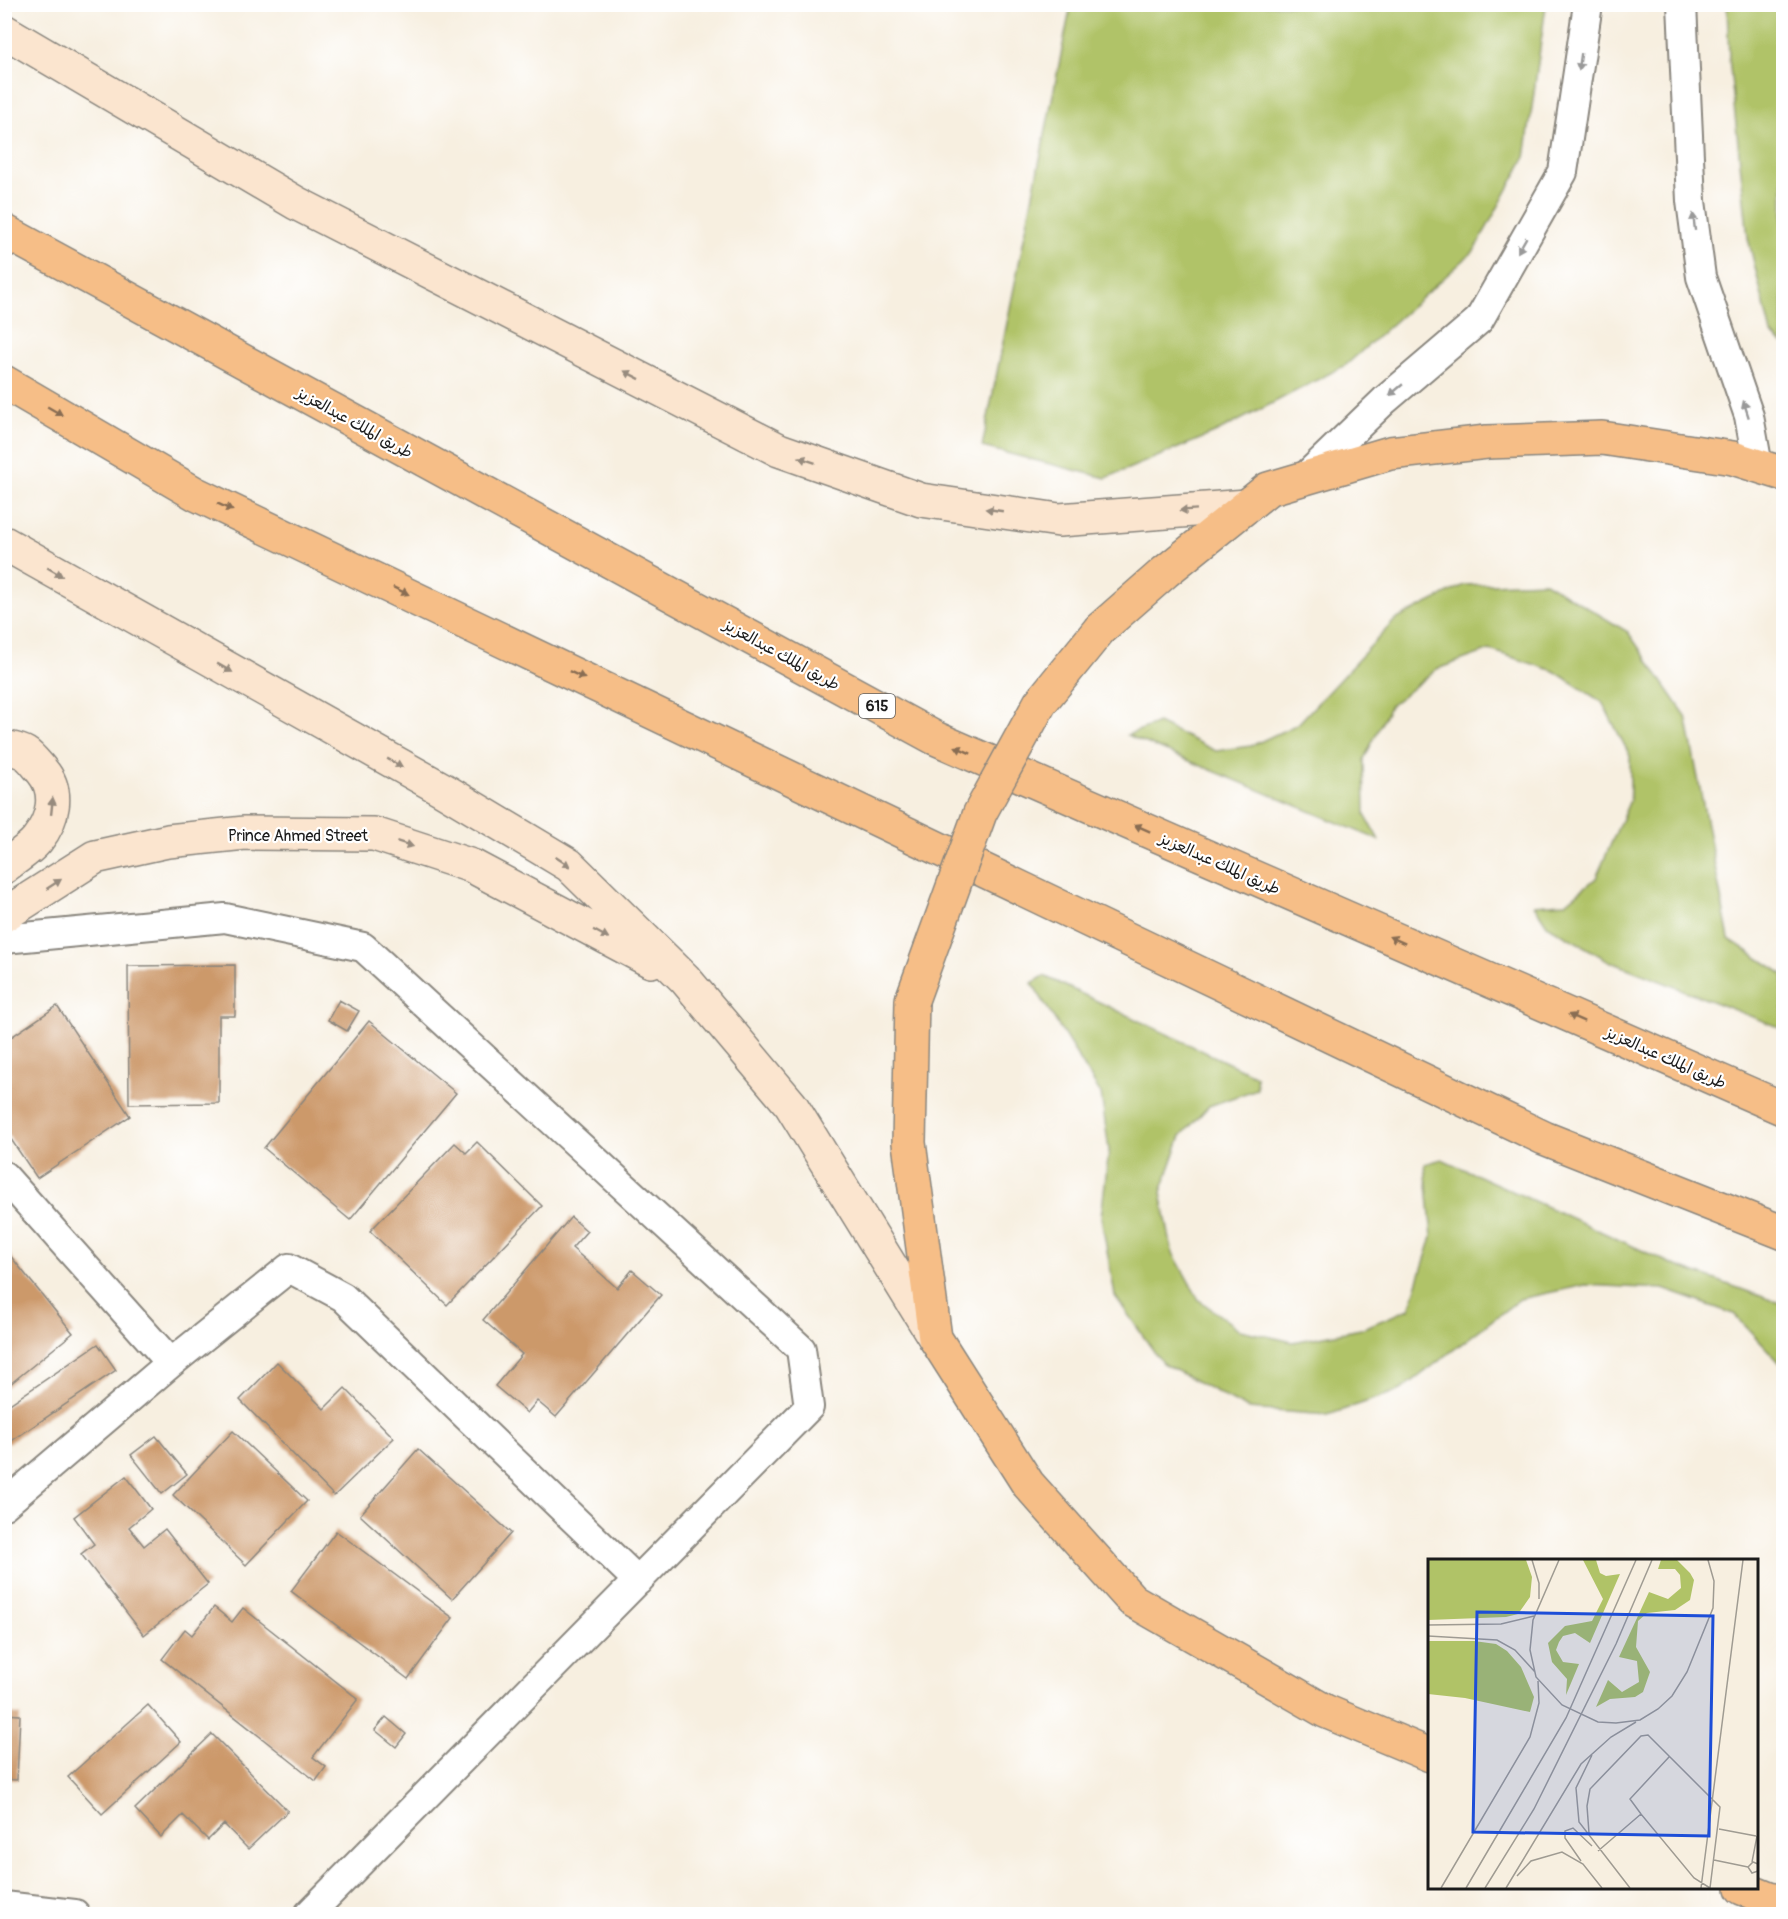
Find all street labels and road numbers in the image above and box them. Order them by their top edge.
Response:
street label: طريق الملك عبدالعزيز [291,382,416,463]
street label: طريق الملك عبدالعزيز [718,614,843,695]
road number: 615 [859,694,895,718]
street label: Prince Ahmed Street [228,826,369,846]
street label: طريق الملك عبدالعزيز [1154,828,1283,900]
street label: طريق الملك عبدالعزيز [1600,1022,1729,1094]

